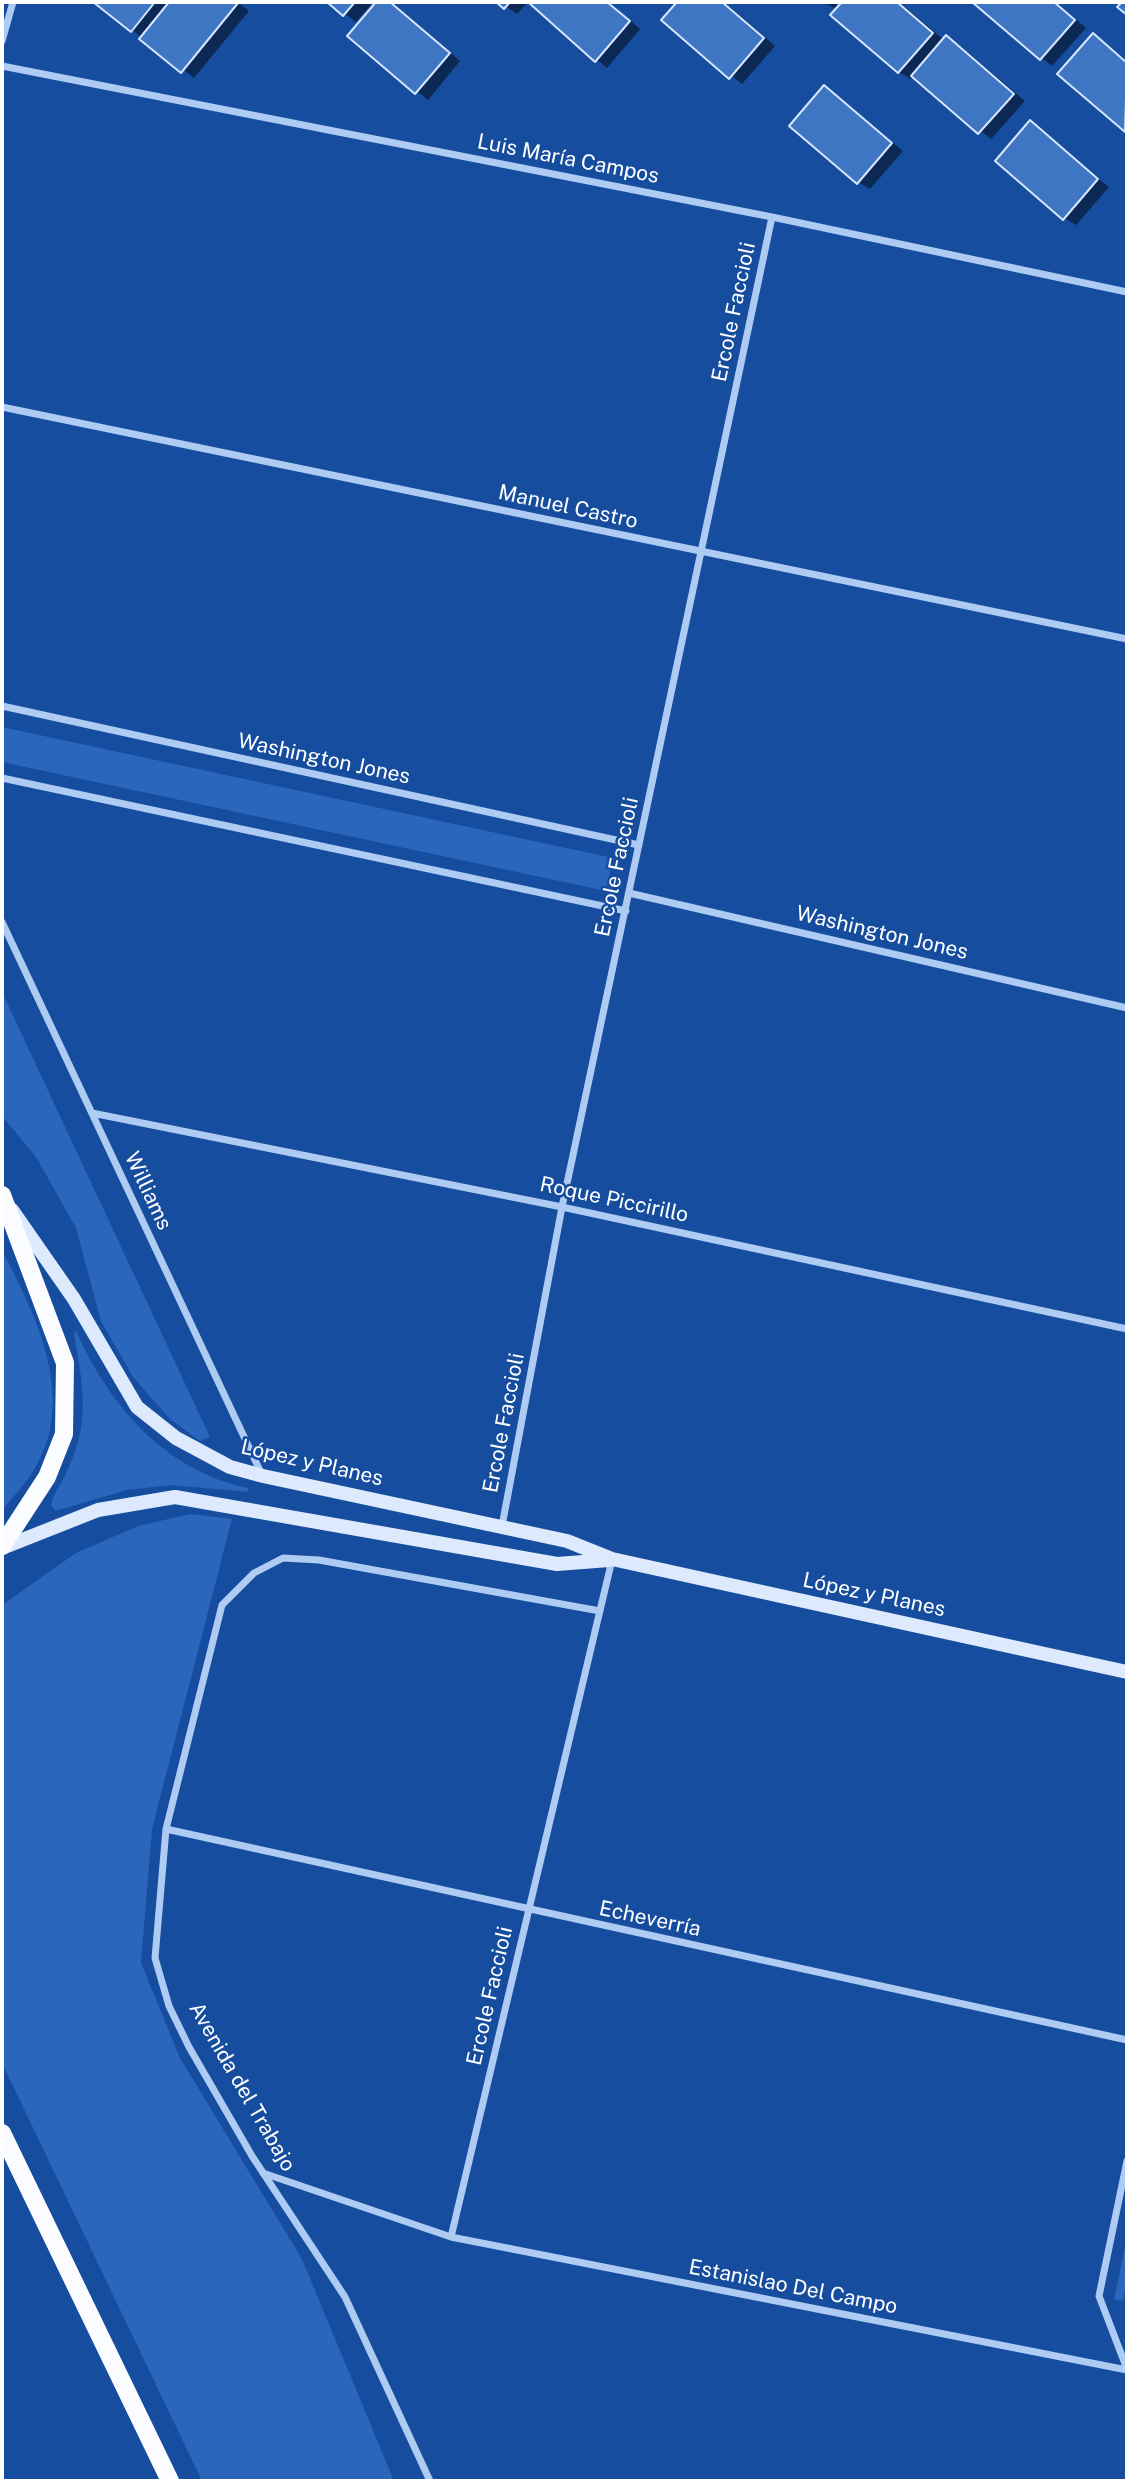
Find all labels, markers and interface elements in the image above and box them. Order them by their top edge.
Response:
street label: Luis María Campos [475,129,661,189]
street label: Ercole Faccioli [707,240,761,384]
street label: Manuel Castro [496,480,640,534]
street label: Washington Jones [236,728,412,790]
street label: Ercole Faccioli [590,795,644,939]
street label: Washington Jones [794,901,970,965]
street label: Williams [119,1148,177,1234]
street label: Roque Piccirillo [537,1172,691,1228]
street label: Ercole Faccioli [478,1351,530,1495]
street label: López y Planes [238,1434,386,1492]
street label: López y Planes [800,1568,948,1622]
street label: Echeverría [597,1896,703,1942]
street label: Ercole Faccioli [462,1924,518,2068]
street label: Avenida del Trabajo [183,1998,301,2176]
street label: Estanislao Del Campo [686,2254,900,2320]

